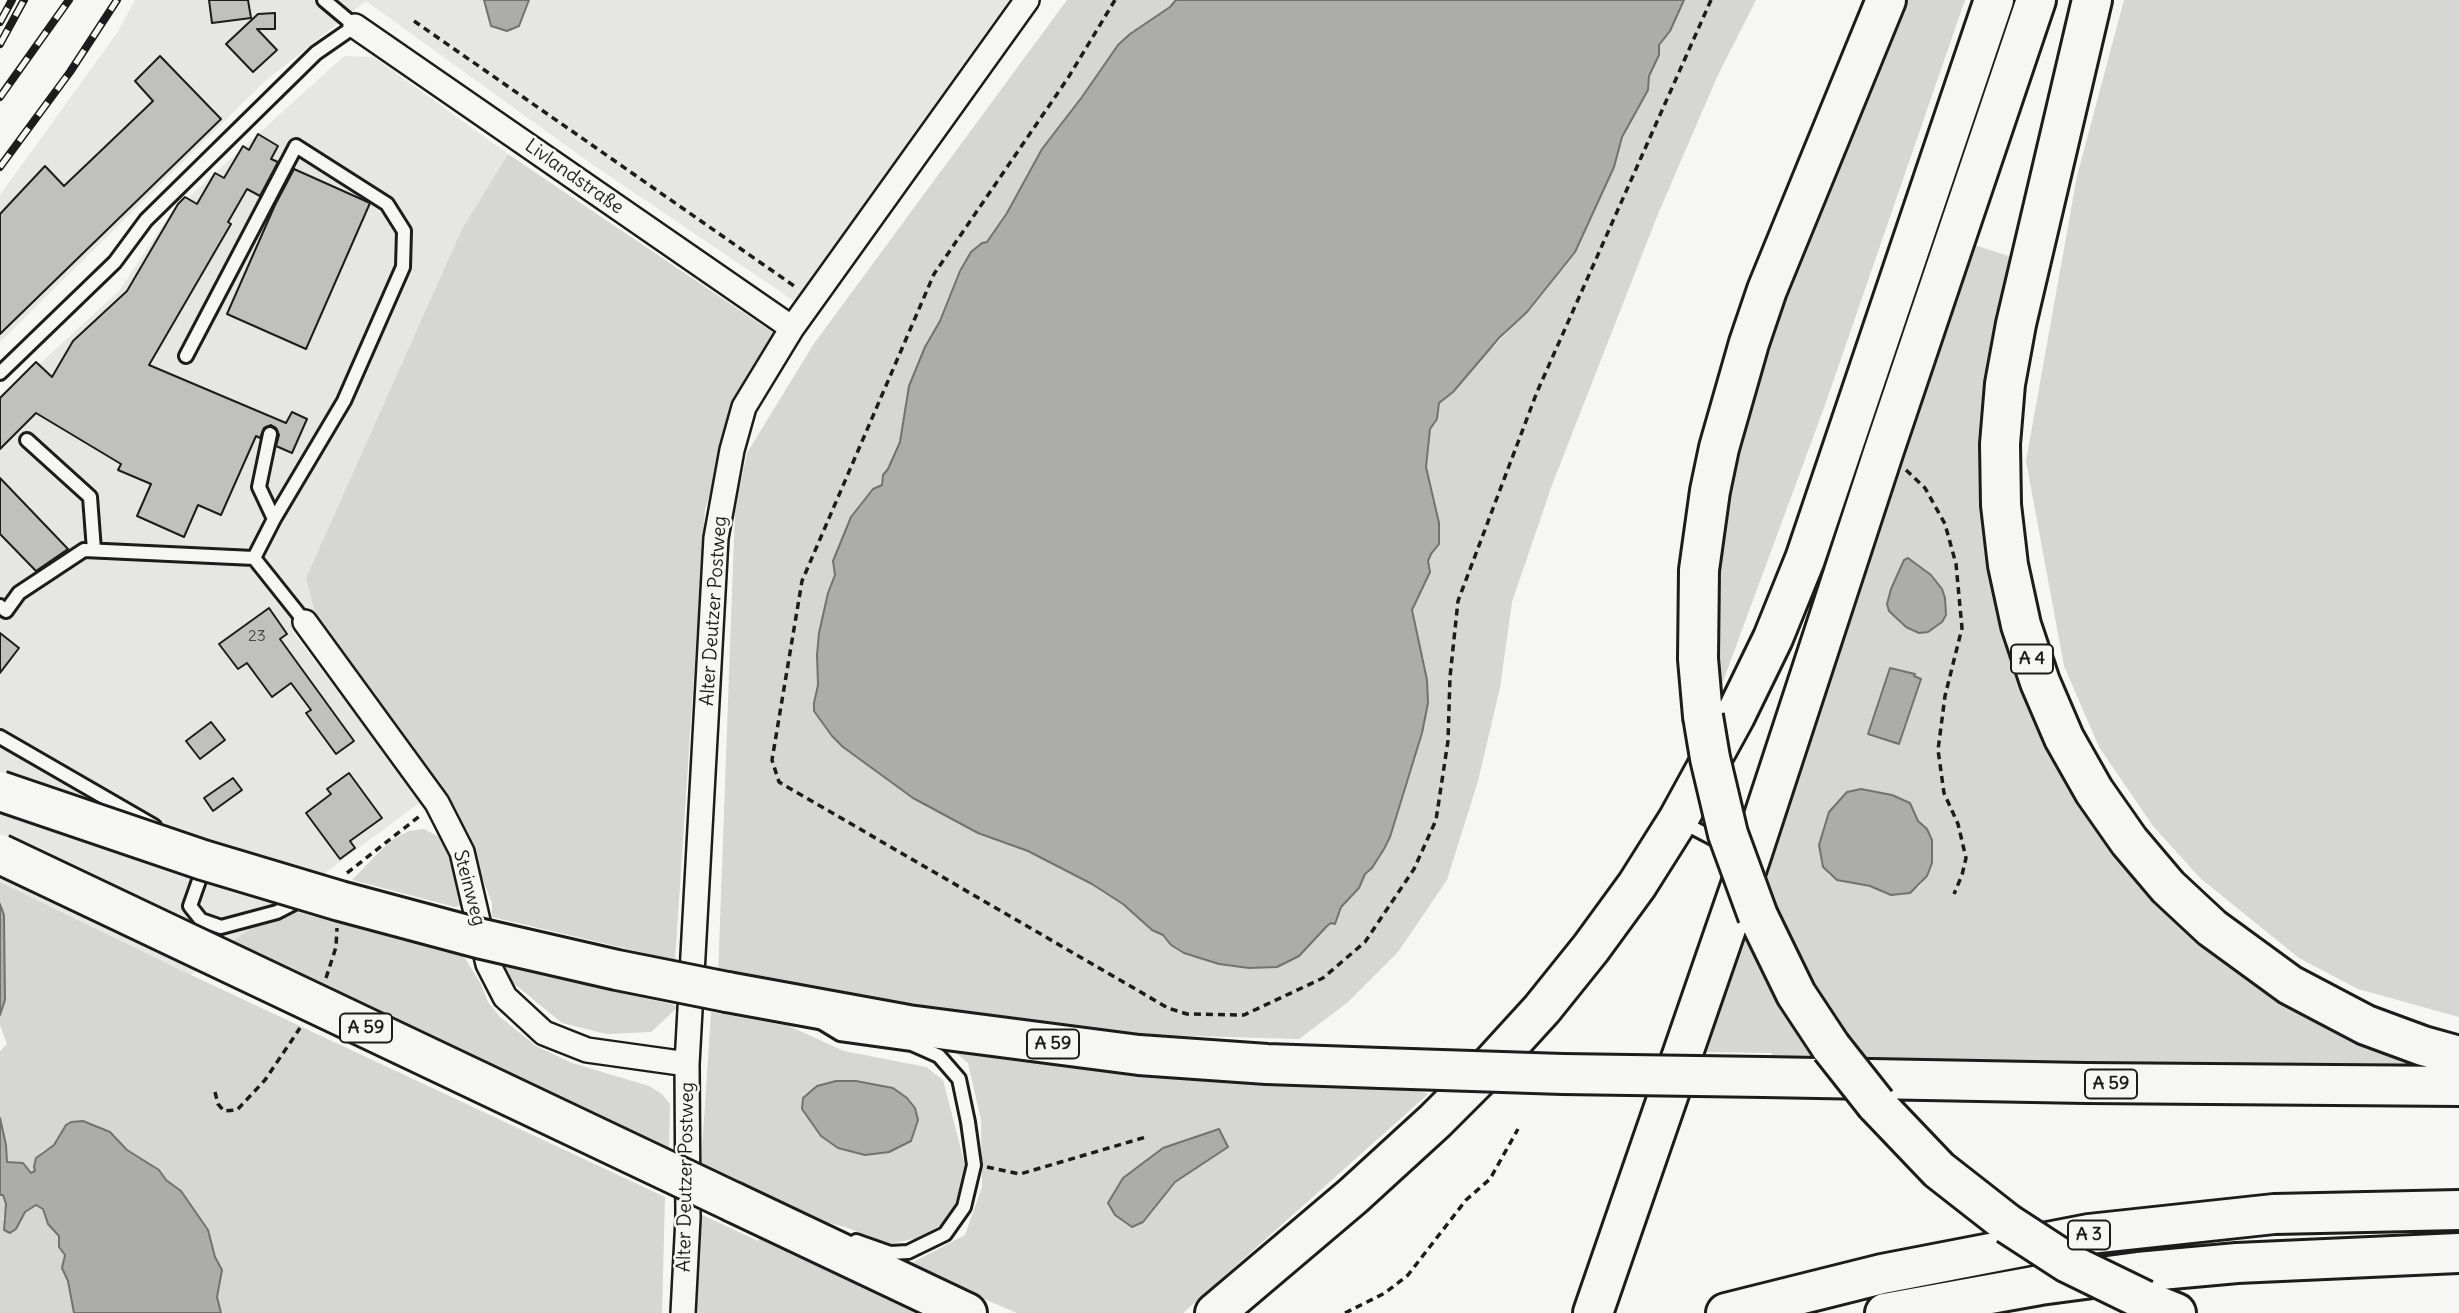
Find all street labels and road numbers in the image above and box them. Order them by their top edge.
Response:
street label: Livlandstraße [520,135,628,219]
street label: Alter Deutzer Postweg [696,515,732,707]
road number: A 4 [2011,644,2053,674]
street label: Steinweg [448,848,490,928]
road number: A 59 [340,1014,392,1042]
road number: A 59 [1027,1030,1079,1058]
road number: A 59 [2085,1070,2137,1098]
street label: Alter Deutzer Postweg [673,1082,699,1272]
road number: A 3 [2068,1220,2110,1250]

